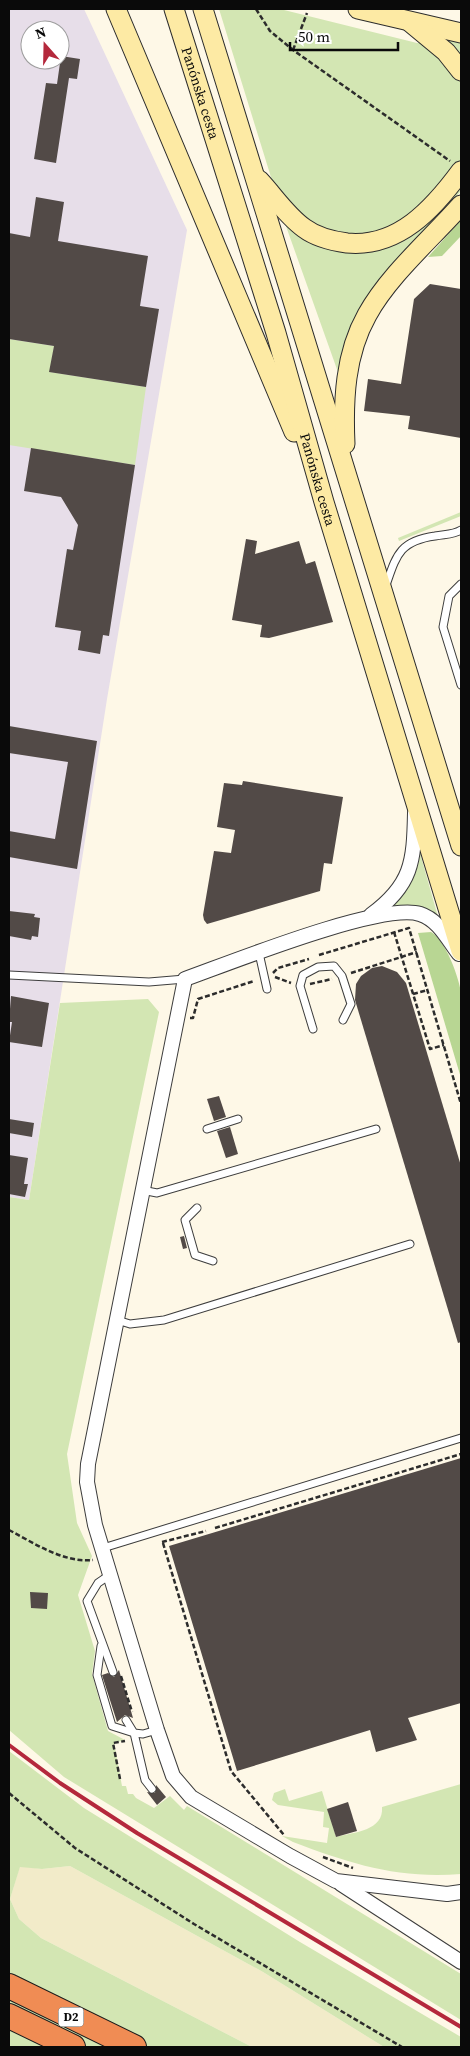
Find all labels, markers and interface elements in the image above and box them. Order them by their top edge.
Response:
north arrow [20,20,70,70]
scale bar [290,20,398,52]
text: N [32,22,49,44]
text: 50 m [298,26,330,47]
street label: Panónska cesta [177,44,225,142]
street label: Panónska cesta [295,431,341,529]
road number: D2 [58,2008,84,2026]

